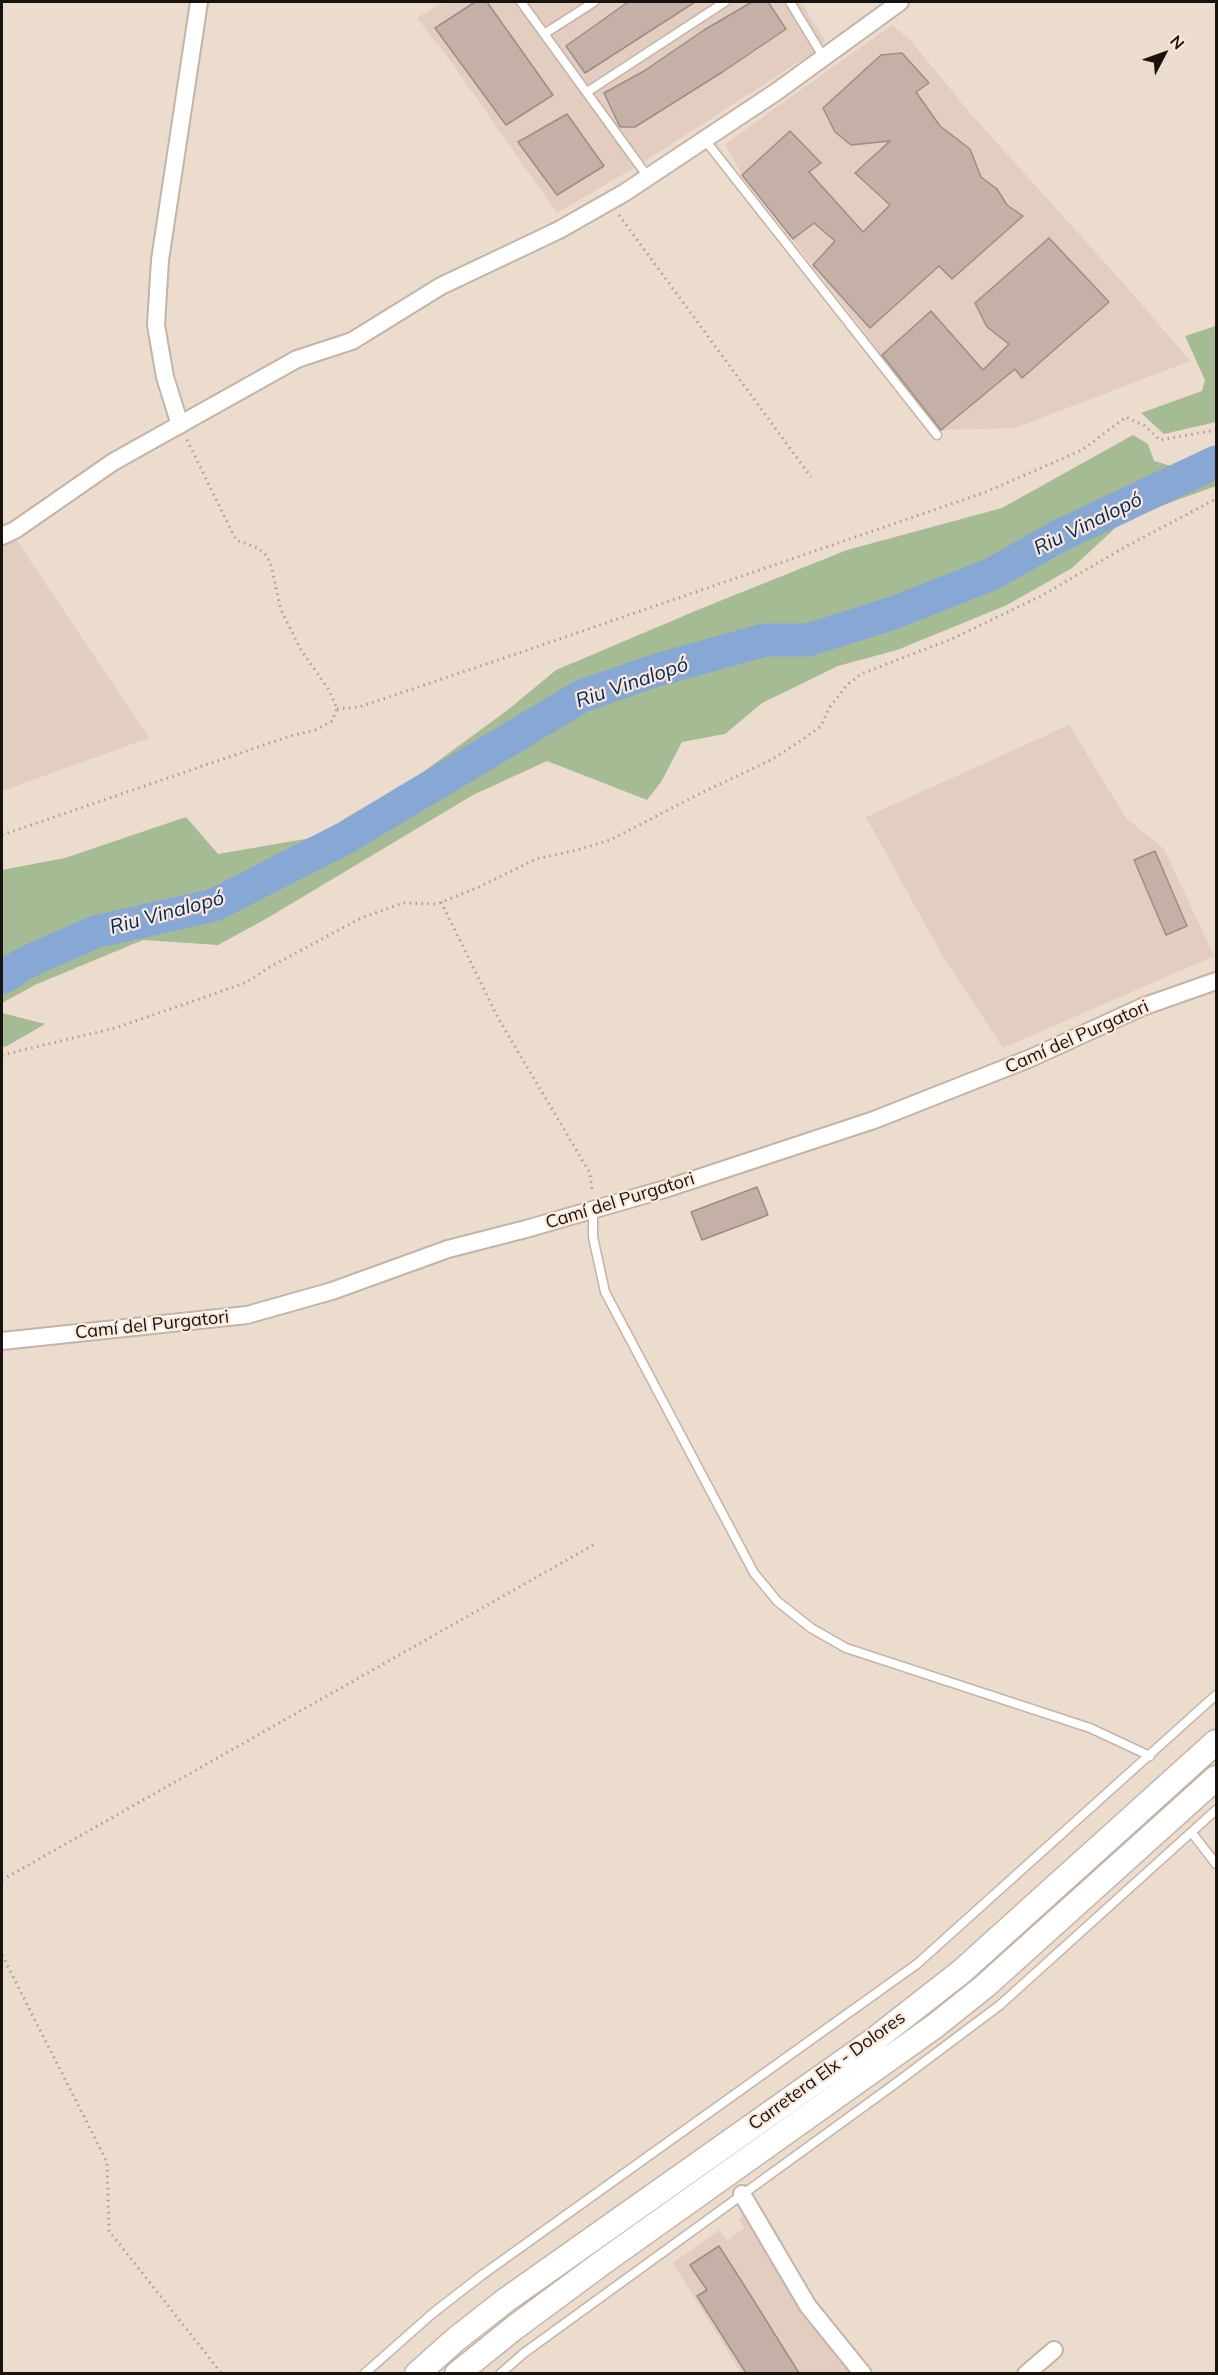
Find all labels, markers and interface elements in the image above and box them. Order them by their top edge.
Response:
north arrow [1134,24,1194,84]
text: N [1166,31,1189,53]
water label: Riu Vinalopó [1030,487,1146,561]
water label: Riu Vinalopó [573,653,691,713]
water label: Riu Vinalopó [107,886,227,940]
street label: Camí del Purgatori [1002,996,1152,1078]
street label: Camí del Purgatori [543,1168,697,1234]
street label: Camí del Purgatori [74,1306,230,1344]
street label: Carretera Elx - Dolores [744,2007,910,2135]

